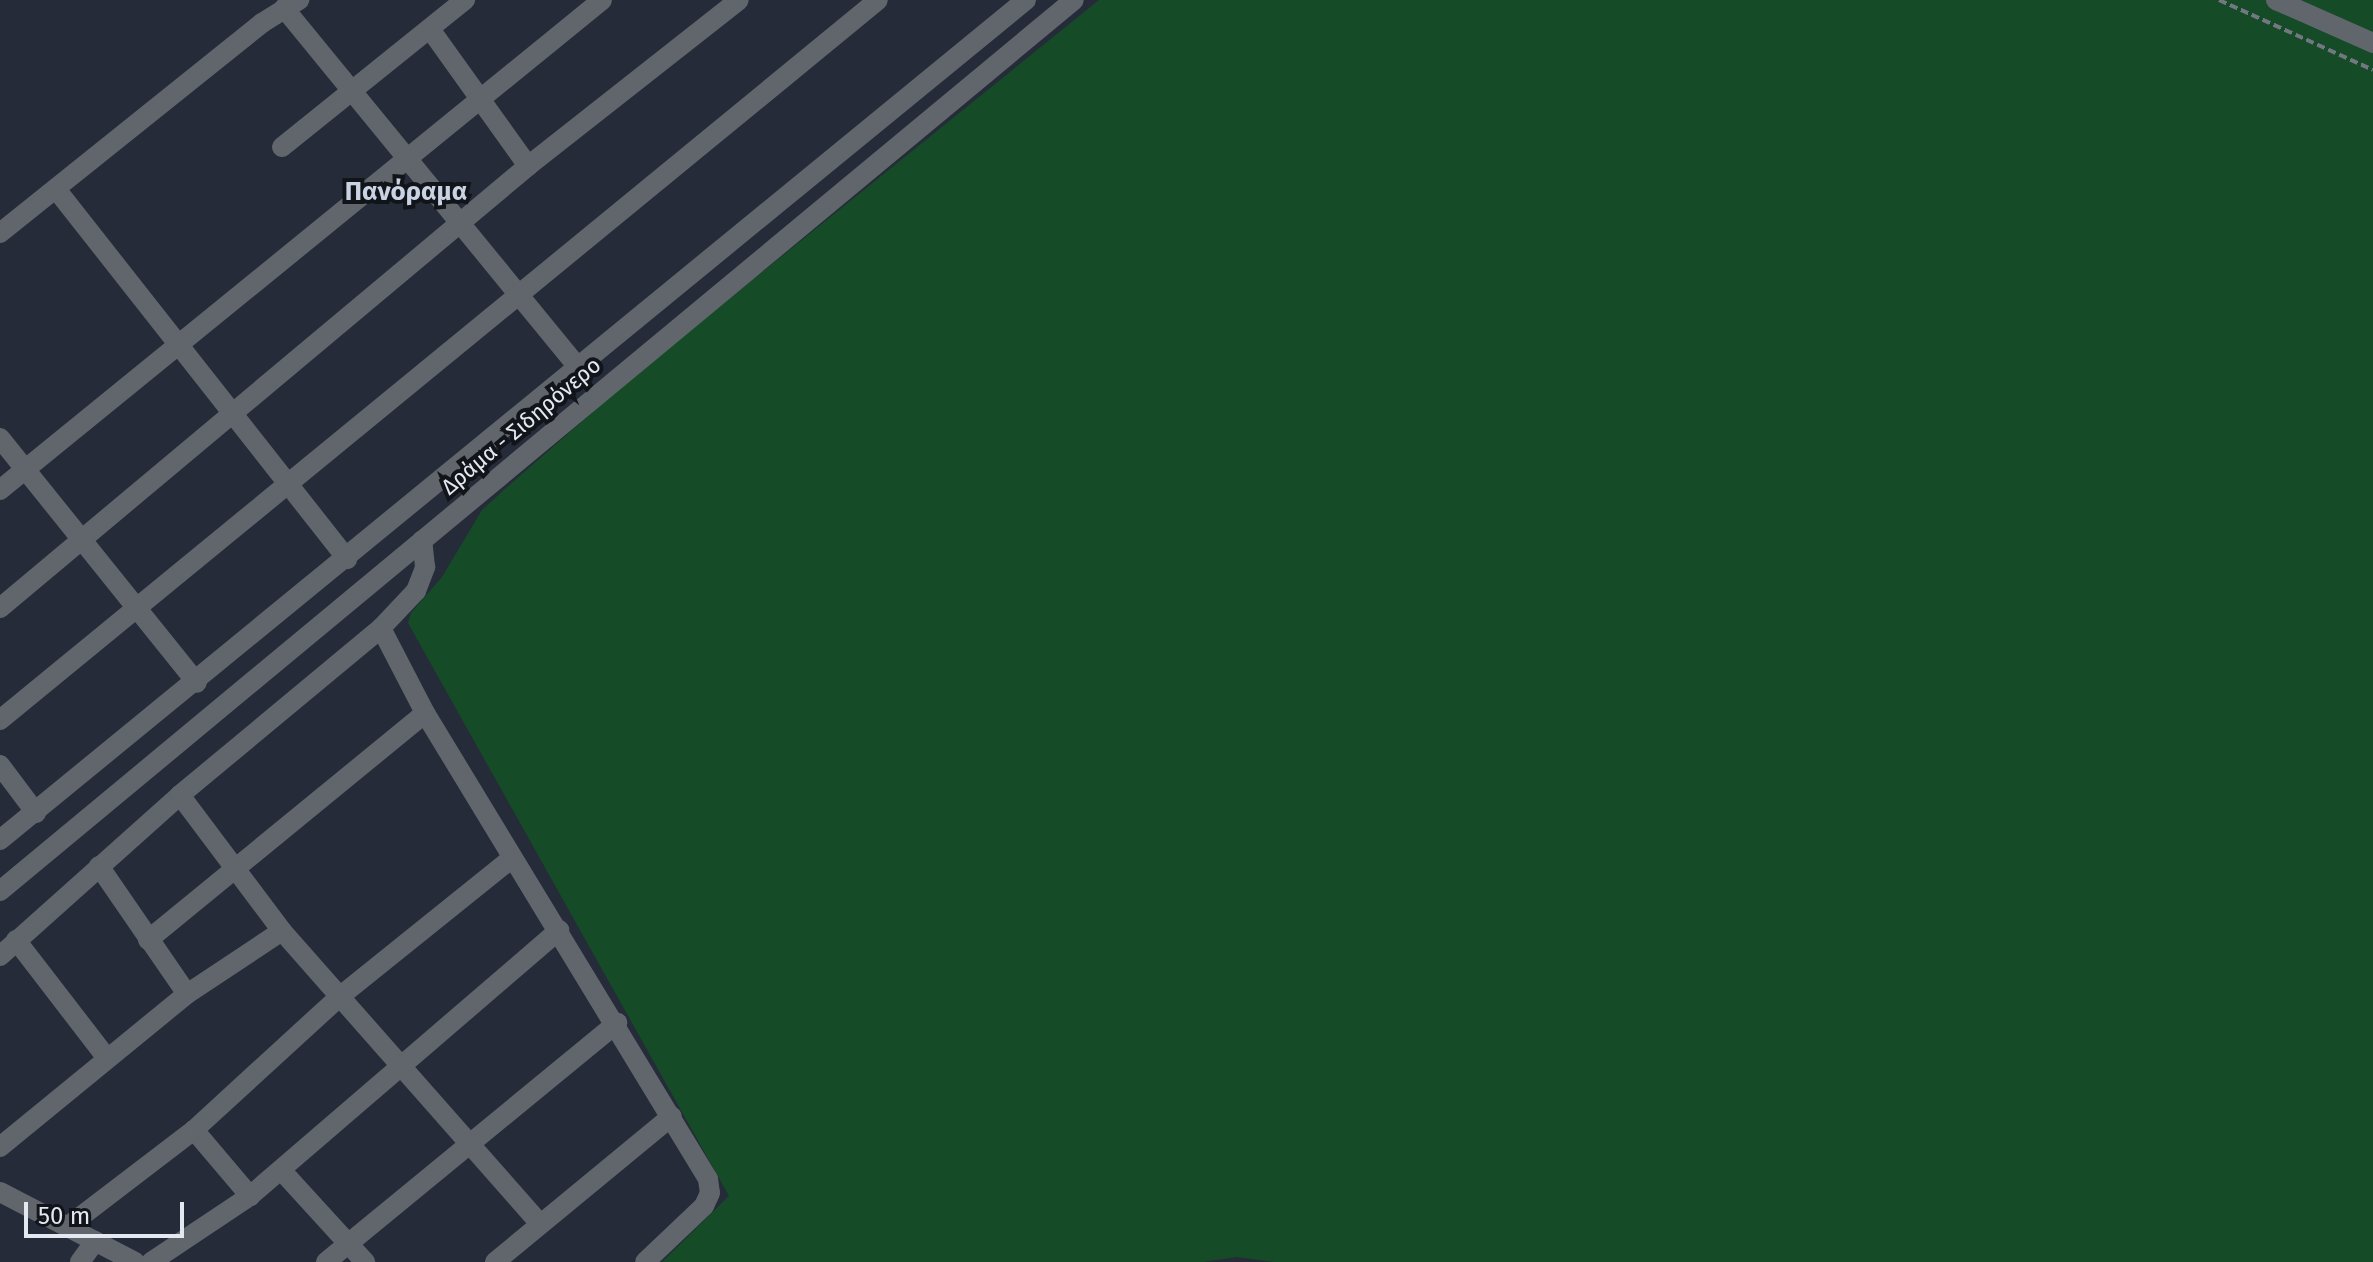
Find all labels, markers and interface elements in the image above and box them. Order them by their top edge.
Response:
district label: Πανόραμα [345,176,467,208]
street label: Δράμα - Σιδηρόνερο [436,352,606,500]
scale bar [28,1186,188,1236]
text: 50 m [38,1202,90,1230]

